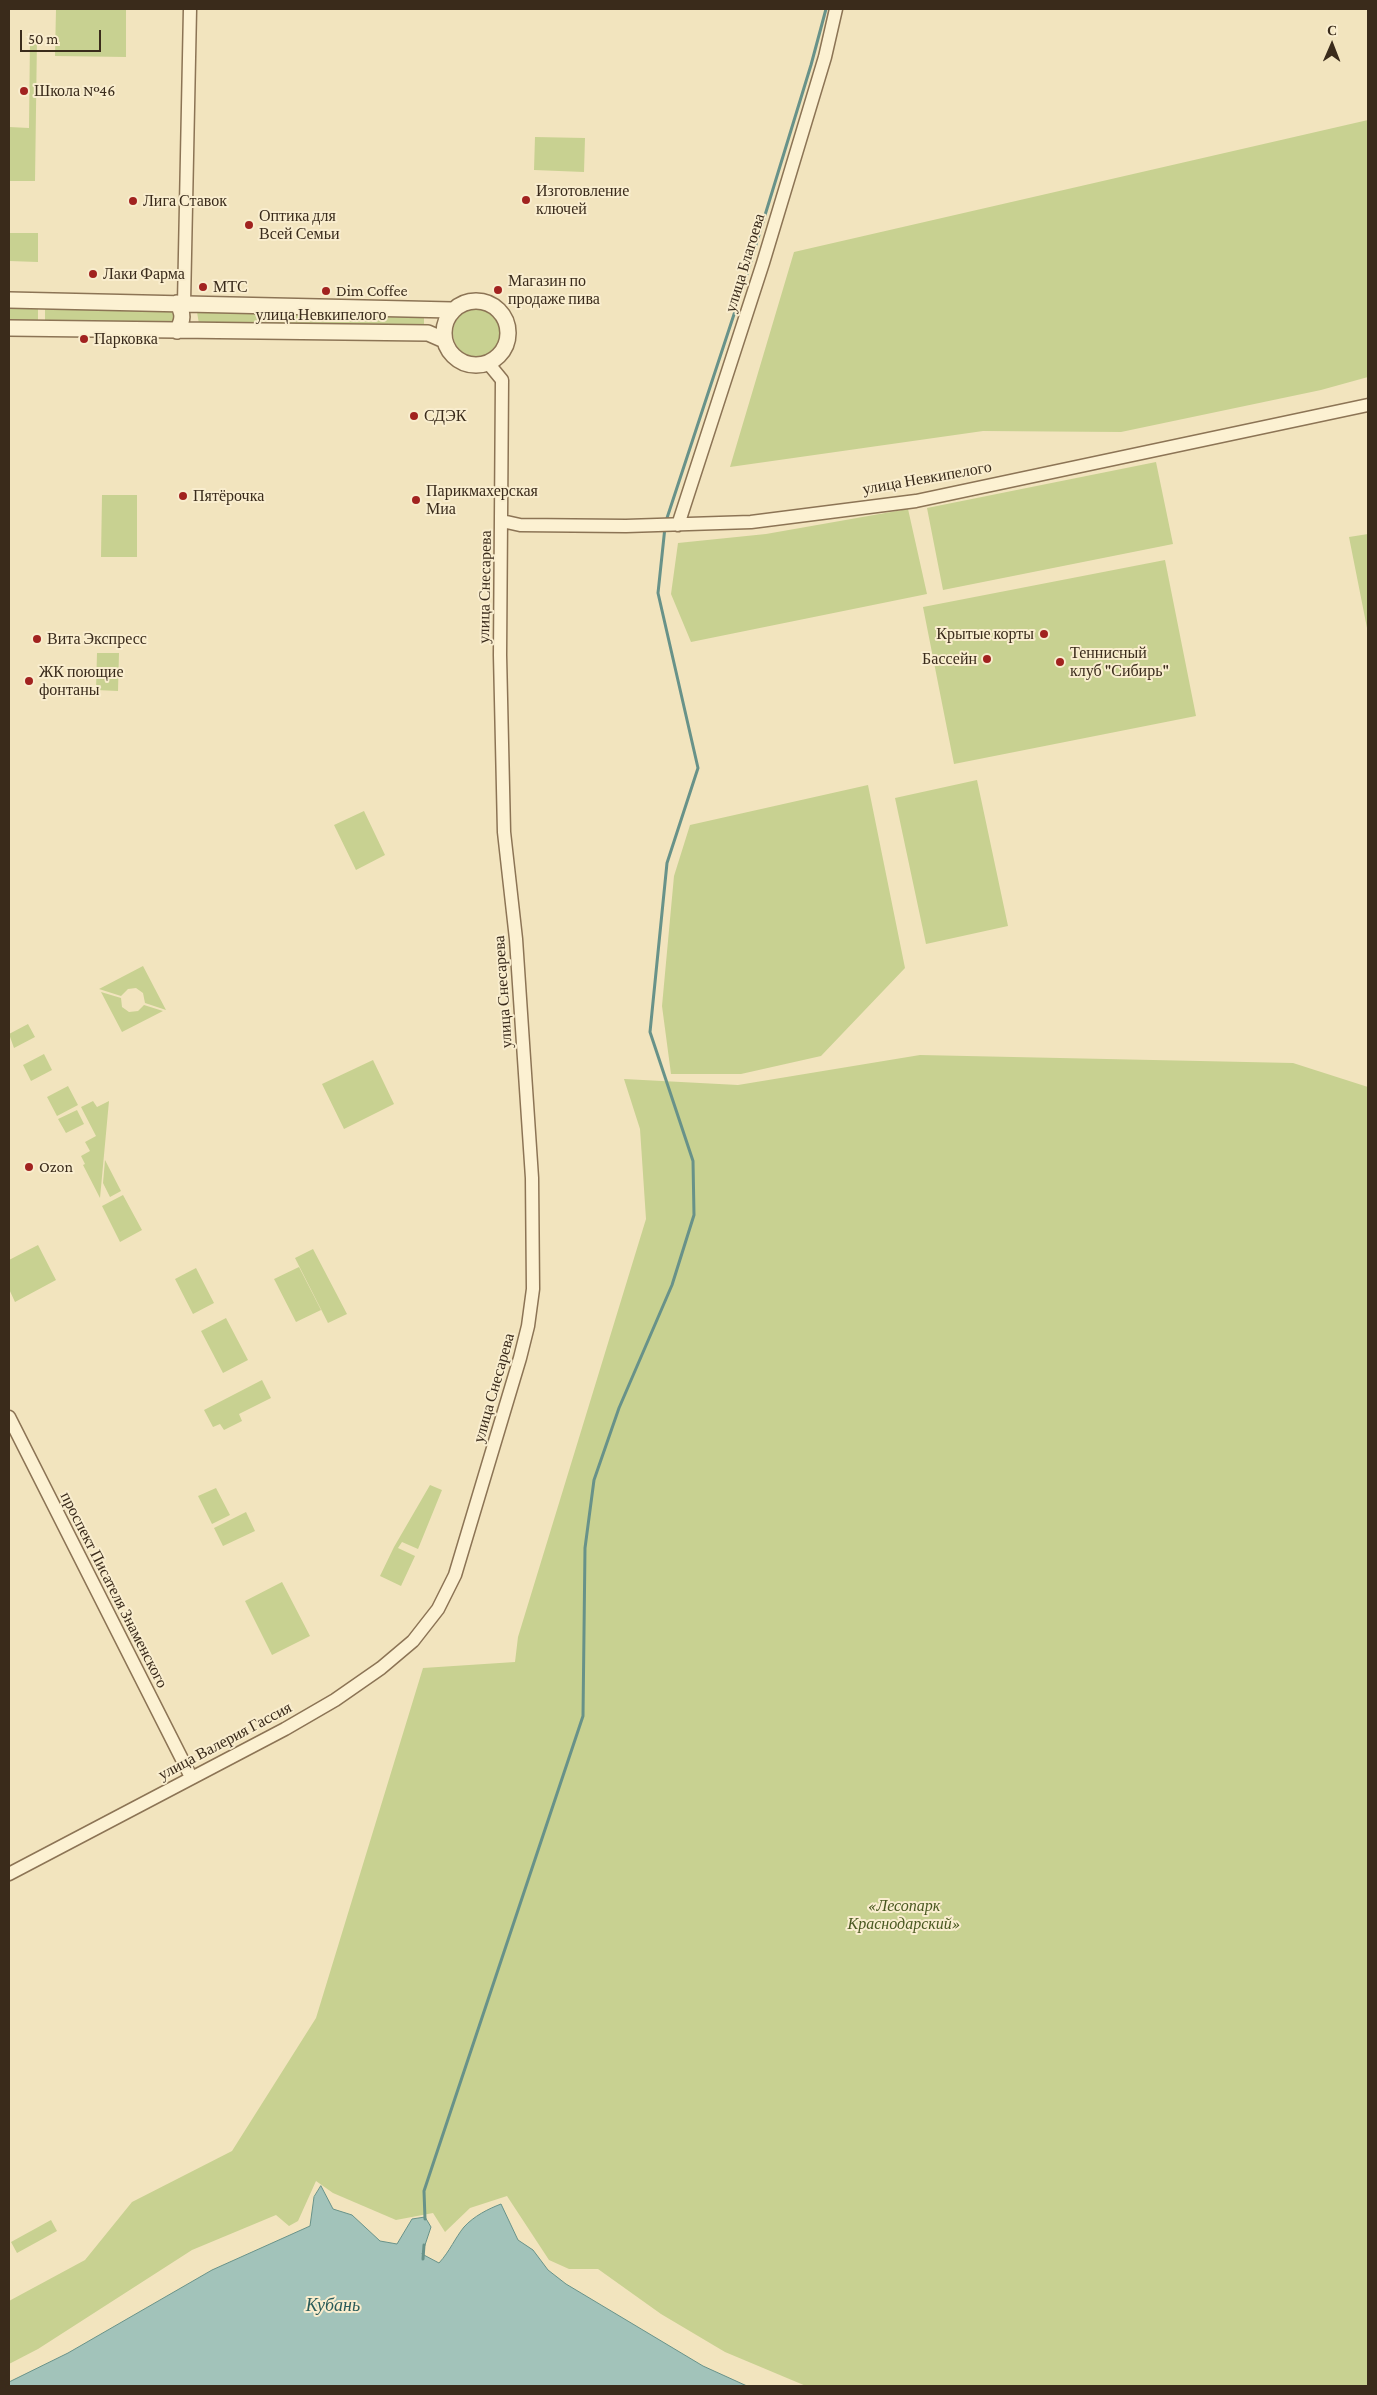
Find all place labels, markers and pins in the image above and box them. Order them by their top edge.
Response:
place label: Школа №46 [34,81,115,101]
marker: Школа №46 [18,85,30,97]
place label: Изготовление ключей [536,181,629,219]
place label: Лига Ставок [143,191,227,211]
marker: Изготовление ключей [520,194,532,206]
marker: Лига Ставок [127,195,139,207]
place label: Оптика для Всей Семьи [259,206,340,244]
marker: Оптика для Всей Семьи [243,219,255,231]
place label: Лаки Фарма [103,264,185,284]
marker: Лаки Фарма [87,268,99,280]
place label: Магазин по продаже пива [508,271,600,309]
place label: МТС [213,277,248,297]
marker: МТС [197,281,209,293]
place label: Dim Coffee [336,281,407,301]
marker: Магазин по продаже пива [492,284,504,296]
marker: Dim Coffee [320,285,332,297]
place label: Парковка [94,329,158,349]
marker: Парковка [78,333,90,345]
place label: СДЭК [424,406,466,426]
marker: СДЭК [408,410,420,422]
place label: Парикмахерская Миа [426,481,538,519]
place label: Пятёрочка [193,486,264,506]
marker: Пятёрочка [177,490,189,502]
marker: Парикмахерская Миа [410,494,422,506]
place label: Крытые корты [936,624,1034,644]
marker: Крытые корты [1038,628,1050,640]
place label: Вита Экспресс [47,629,147,649]
marker: Вита Экспресс [31,633,43,645]
place label: Теннисный клуб "Сибирь" [1070,643,1169,681]
place label: Бассейн [922,649,977,669]
marker: Бассейн [981,653,993,665]
marker: Теннисный клуб "Сибирь" [1054,656,1066,668]
place label: ЖК поющие фонтаны [39,662,124,700]
marker: ЖК поющие фонтаны [23,675,35,687]
place label: Ozon [39,1157,73,1177]
marker: Ozon [23,1161,35,1173]

